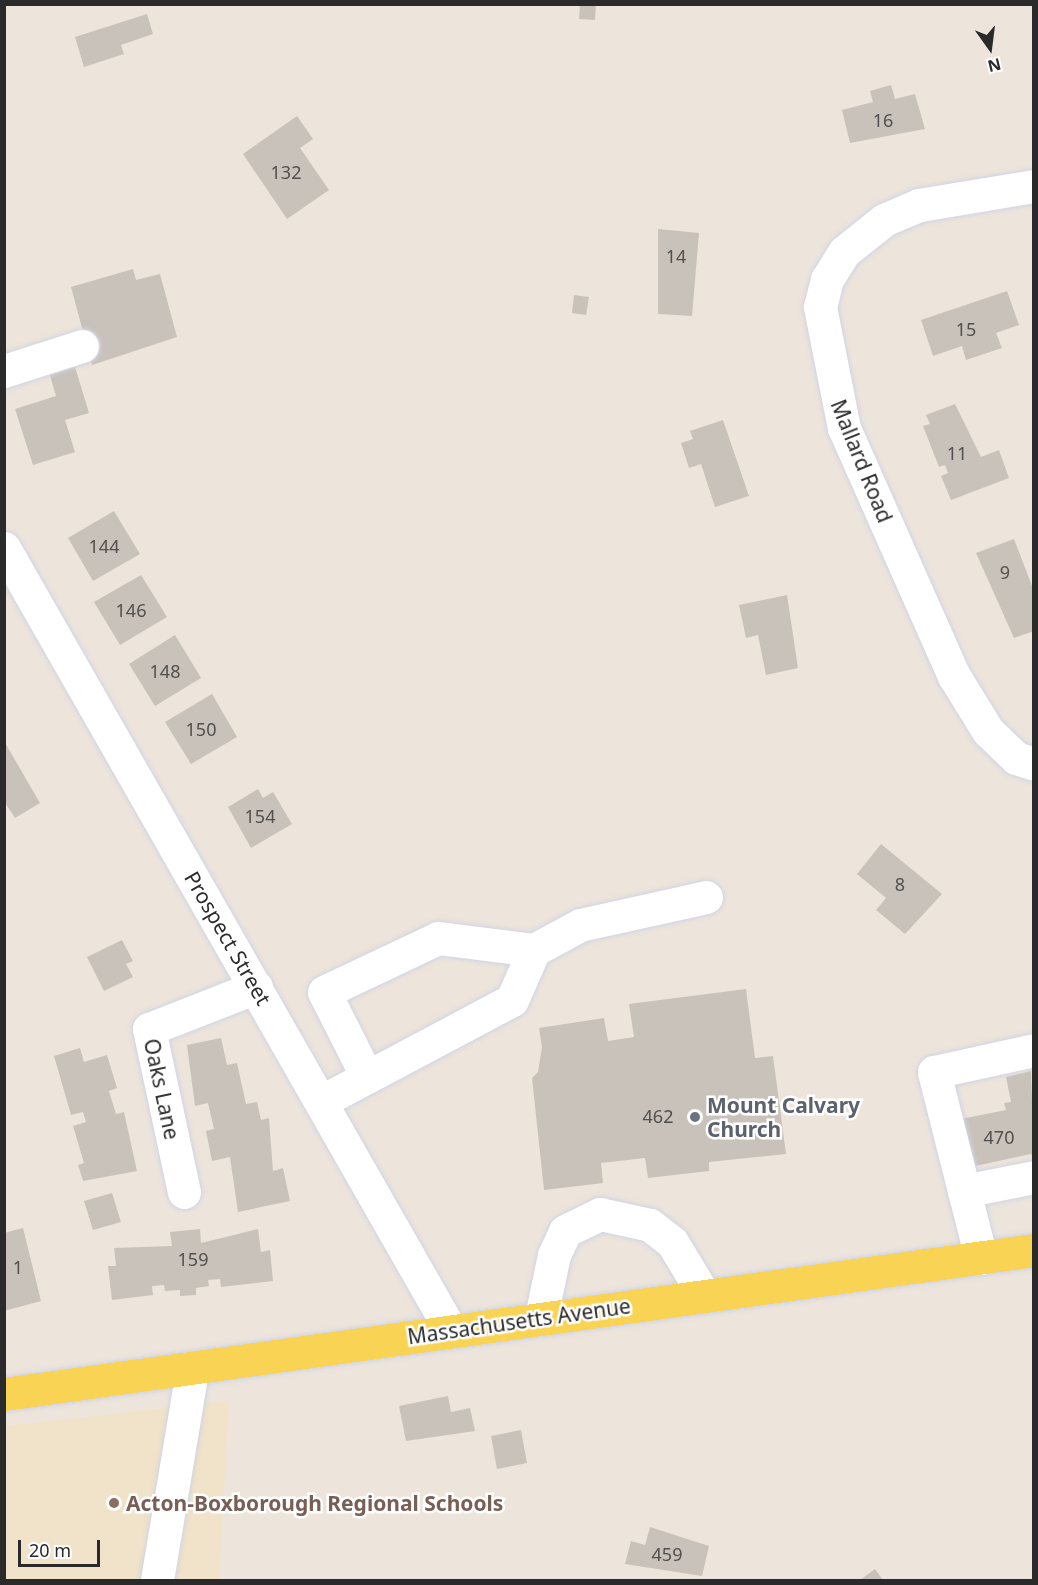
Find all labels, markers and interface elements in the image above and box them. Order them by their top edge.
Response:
north arrow [960,18,1020,78]
text: N [985,53,1003,78]
house number: 16 [873,109,893,131]
house number: 132 [271,161,301,183]
house number: 14 [666,245,686,267]
house number: 15 [956,318,976,340]
street label: Mallard Road [826,396,898,526]
house number: 11 [947,442,967,464]
house number: 144 [89,535,119,557]
house number: 9 [1000,561,1010,583]
house number: 146 [116,599,146,621]
house number: 148 [150,660,180,682]
house number: 150 [186,718,216,740]
house number: 154 [245,805,275,827]
street label: Prospect Street [180,867,276,1009]
house number: 8 [895,873,905,895]
street label: Oaks Lane [139,1036,185,1142]
place label: Mount Calvary Church [707,1092,860,1142]
house number: 462 [643,1105,673,1127]
marker: Mount Calvary Church [688,1110,702,1124]
house number: 470 [984,1126,1014,1148]
house number: 159 [178,1248,208,1270]
house number: 1 [13,1256,23,1278]
street label: Massachusetts Avenue [406,1293,632,1349]
place label: Acton-Boxborough Regional Schools [126,1490,503,1516]
marker: Acton-Boxborough Regional Schools [107,1496,121,1510]
scale bar [21,1528,104,1566]
text: 20 m [29,1538,71,1562]
house number: 459 [652,1543,682,1565]

